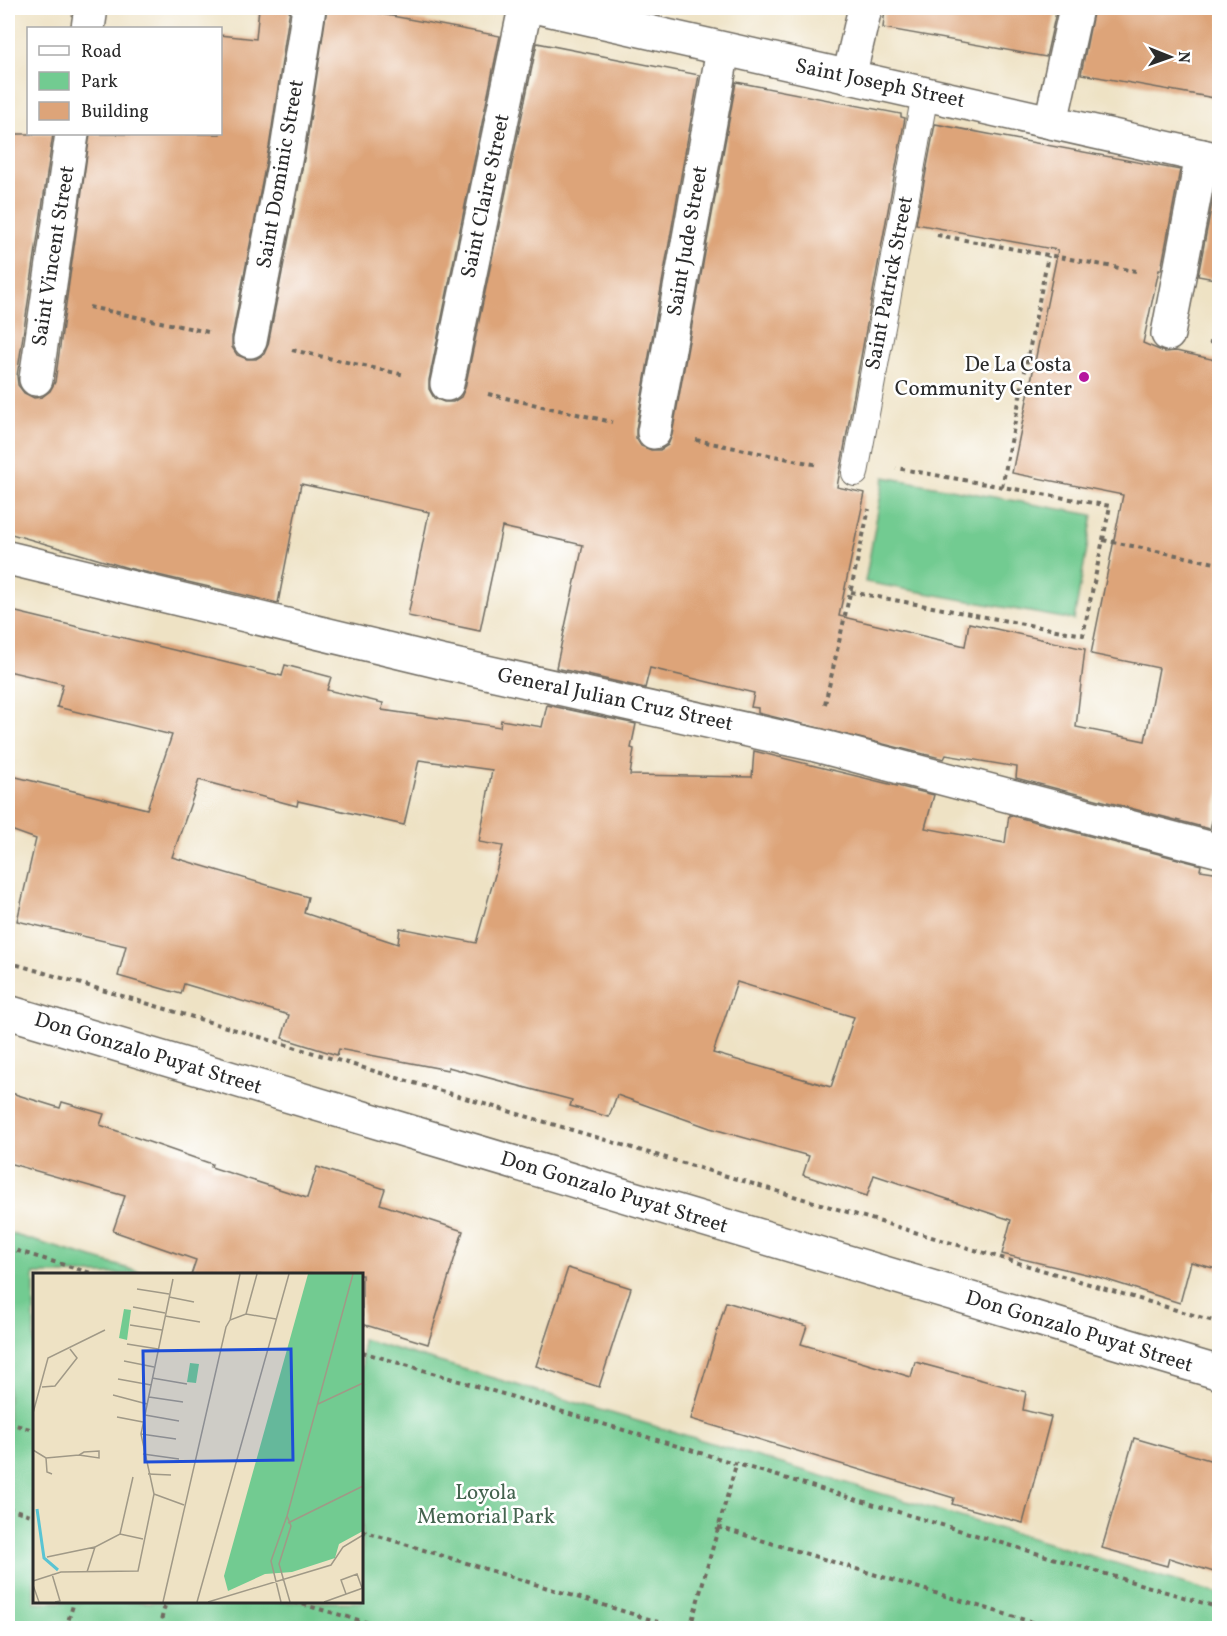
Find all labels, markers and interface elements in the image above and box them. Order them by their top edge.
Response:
legend [27,27,222,135]
north arrow [1140,27,1200,87]
text: Road [81,40,122,65]
text: N [1172,51,1194,64]
street label: Saint Joseph Street [792,52,968,116]
text: Park [81,70,118,95]
street label: Saint Dominic Street [250,77,312,271]
text: Building [81,100,149,125]
street label: Saint Claire Street [454,111,518,281]
street label: Saint Jude Street [660,163,716,319]
street label: Saint Vincent Street [25,164,83,348]
street label: Saint Patrick Street [859,193,921,373]
place label: De La Costa Community Center [895,351,1072,404]
marker: De La Costa Community Center [1077,370,1091,384]
street label: General Julian Cruz Street [495,661,735,739]
street label: Don Gonzalo Puyat Street [31,1006,265,1102]
street label: Don Gonzalo Puyat Street [497,1145,731,1241]
inset map [33,1273,363,1603]
street label: Don Gonzalo Puyat Street [962,1284,1196,1380]
park label: Loyola Memorial Park [417,1479,555,1532]

